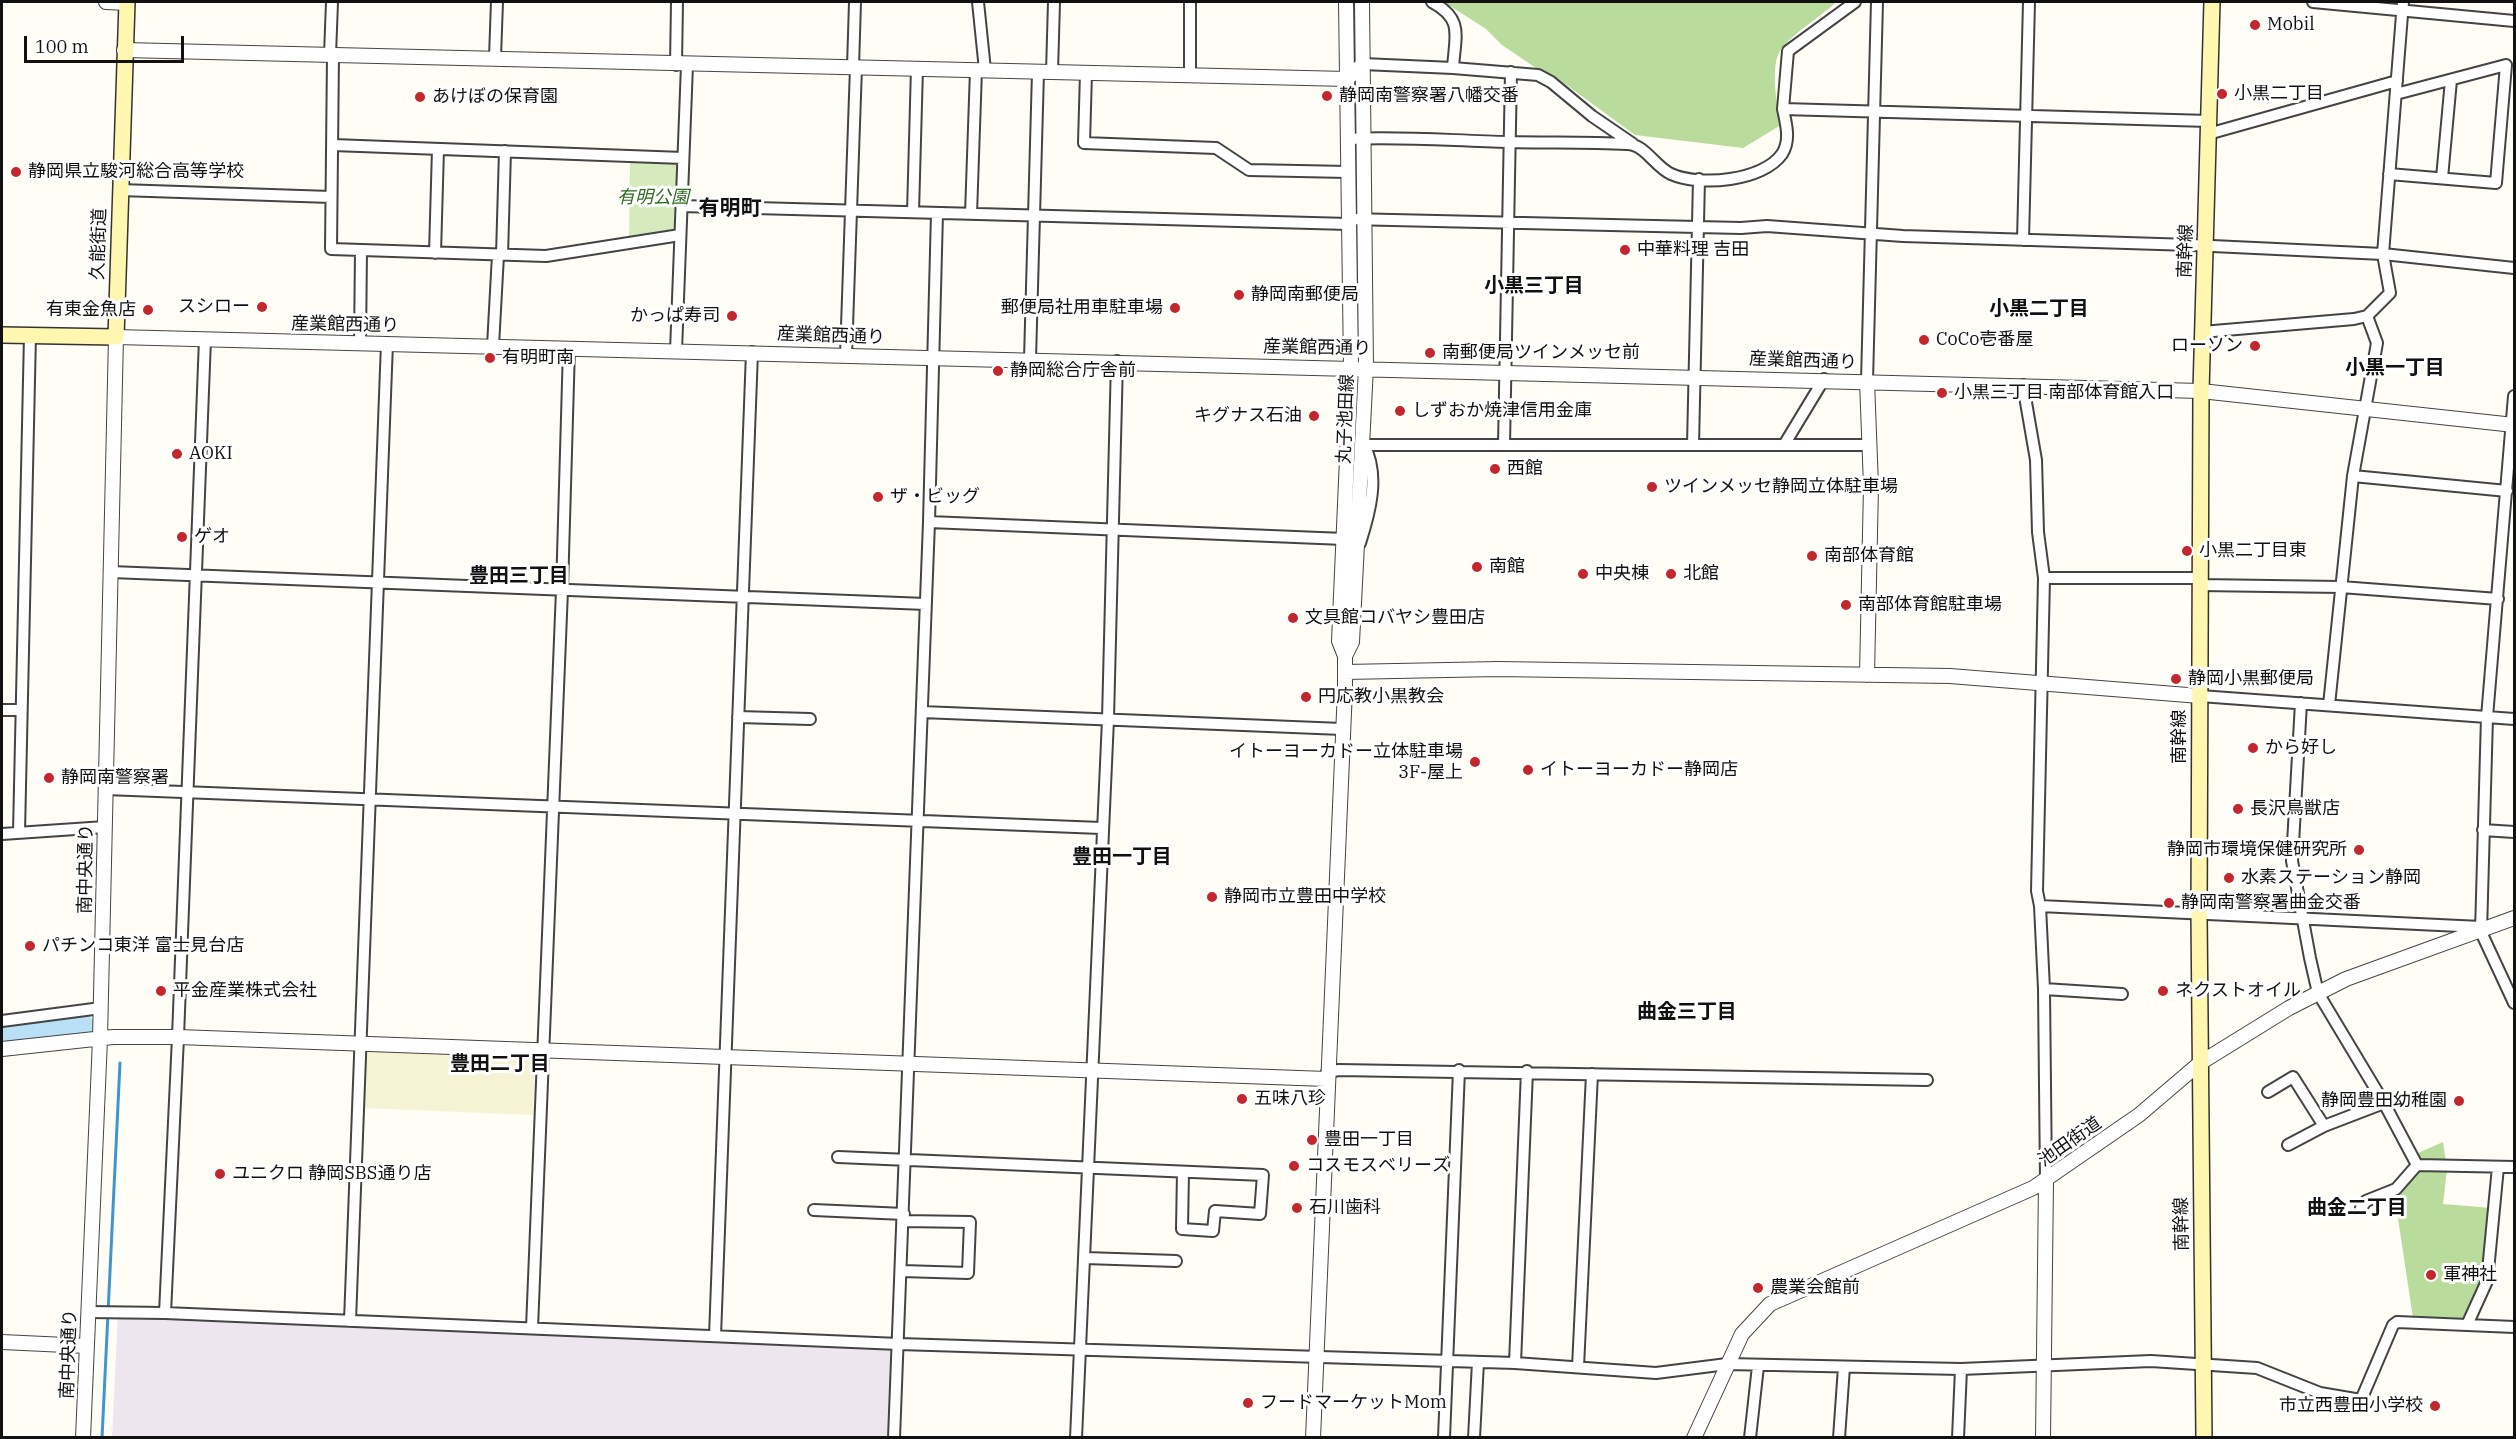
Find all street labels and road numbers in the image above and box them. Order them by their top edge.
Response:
street label: 久能街道 [87,208,111,280]
street label: 南幹線 [2174,224,2198,278]
street label: 産業館西通り [291,313,399,337]
street label: 産業館西通り [777,323,885,349]
street label: 産業館西通り [1263,336,1371,360]
street label: 産業館西通り [1749,348,1857,374]
street label: 丸子池田線 [1334,374,1358,464]
street label: 南幹線 [2169,710,2191,764]
street label: 南中央通り [74,824,98,914]
street label: 池田街道 [2034,1113,2106,1171]
street label: 南幹線 [2171,1197,2193,1251]
street label: 南中央通り [57,1309,81,1399]

